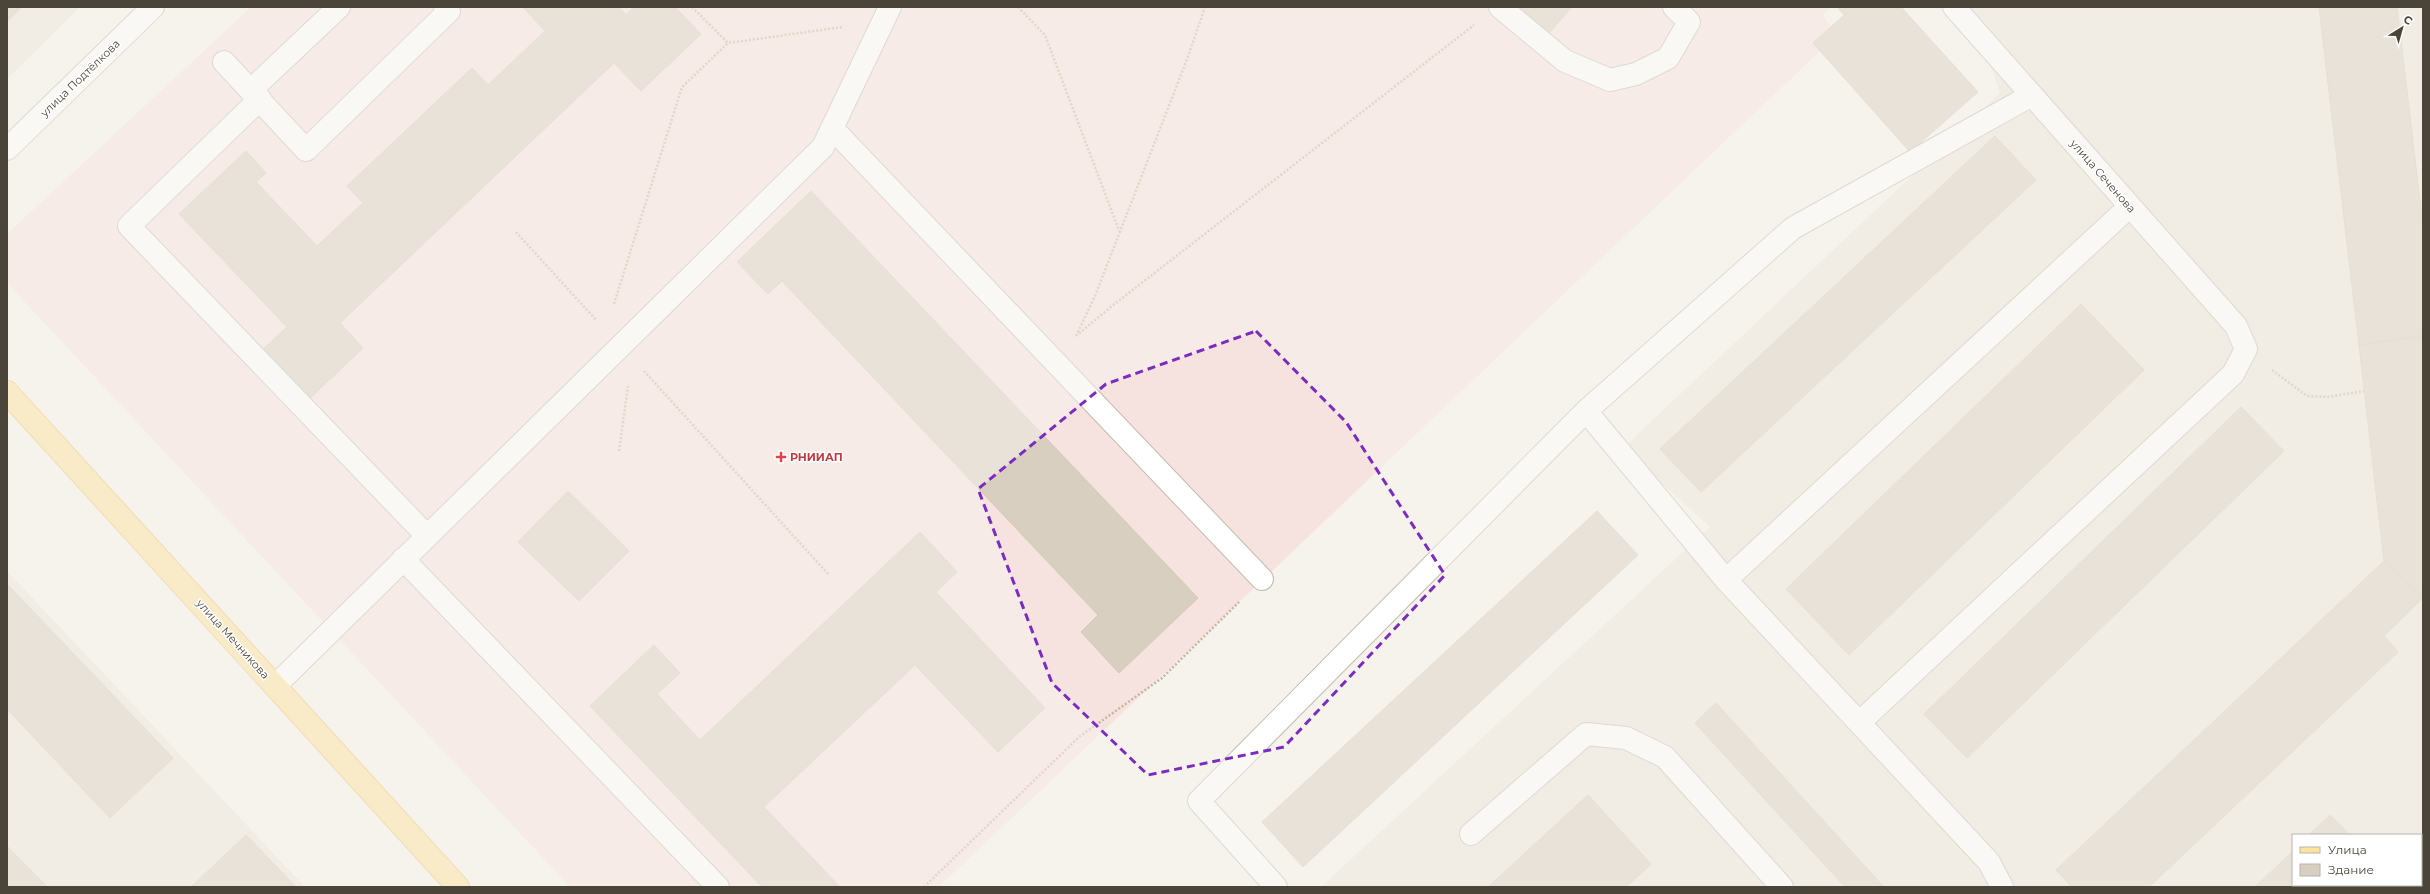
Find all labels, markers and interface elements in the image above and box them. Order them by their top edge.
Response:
north arrow [2382,8,2422,48]
text: С [2401,12,2415,28]
street label: улица Подтёлкова [37,36,123,120]
street label: улица Сеченова [2067,136,2139,216]
place label: РНИИАП [790,450,843,464]
marker: РНИИАП [775,451,787,463]
street label: улица Мечникова [193,595,272,682]
legend [2292,834,2422,886]
text: Улица [2328,842,2367,857]
text: Здание [2328,862,2374,877]

